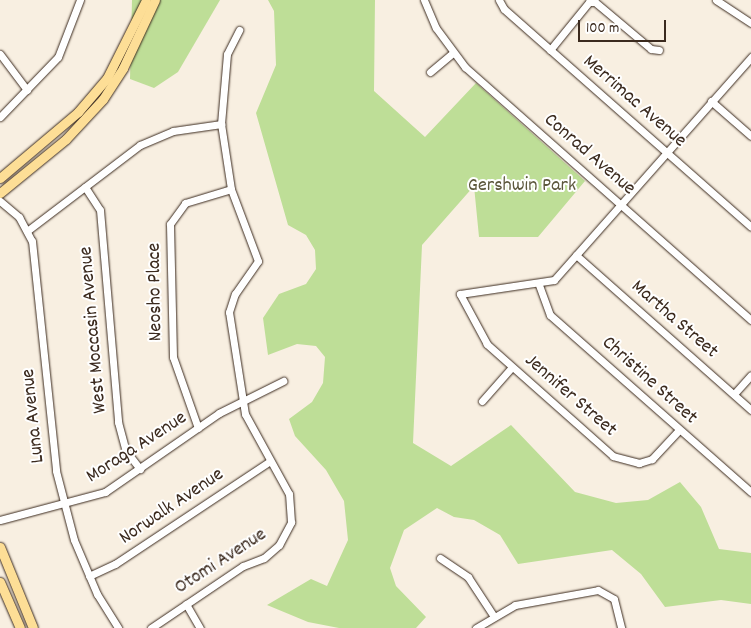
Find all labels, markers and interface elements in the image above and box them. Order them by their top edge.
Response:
scale bar [581,10,668,42]
text: 100 m [586,18,619,40]
street label: Merrimac Avenue [577,50,691,154]
street label: Conrad Avenue [538,109,640,201]
park label: Gershwin Park [468,174,576,198]
street label: Neosho Place [143,242,169,342]
street label: West Moccasin Avenue [75,246,113,414]
street label: Martha Street [626,276,722,364]
street label: Christine Street [596,332,702,430]
street label: Jennifer Street [519,349,621,443]
street label: Luna Avenue [17,368,51,464]
street label: Moraga Avenue [82,407,192,489]
street label: Norwalk Avenue [115,463,229,551]
street label: Otomi Avenue [171,523,271,601]

